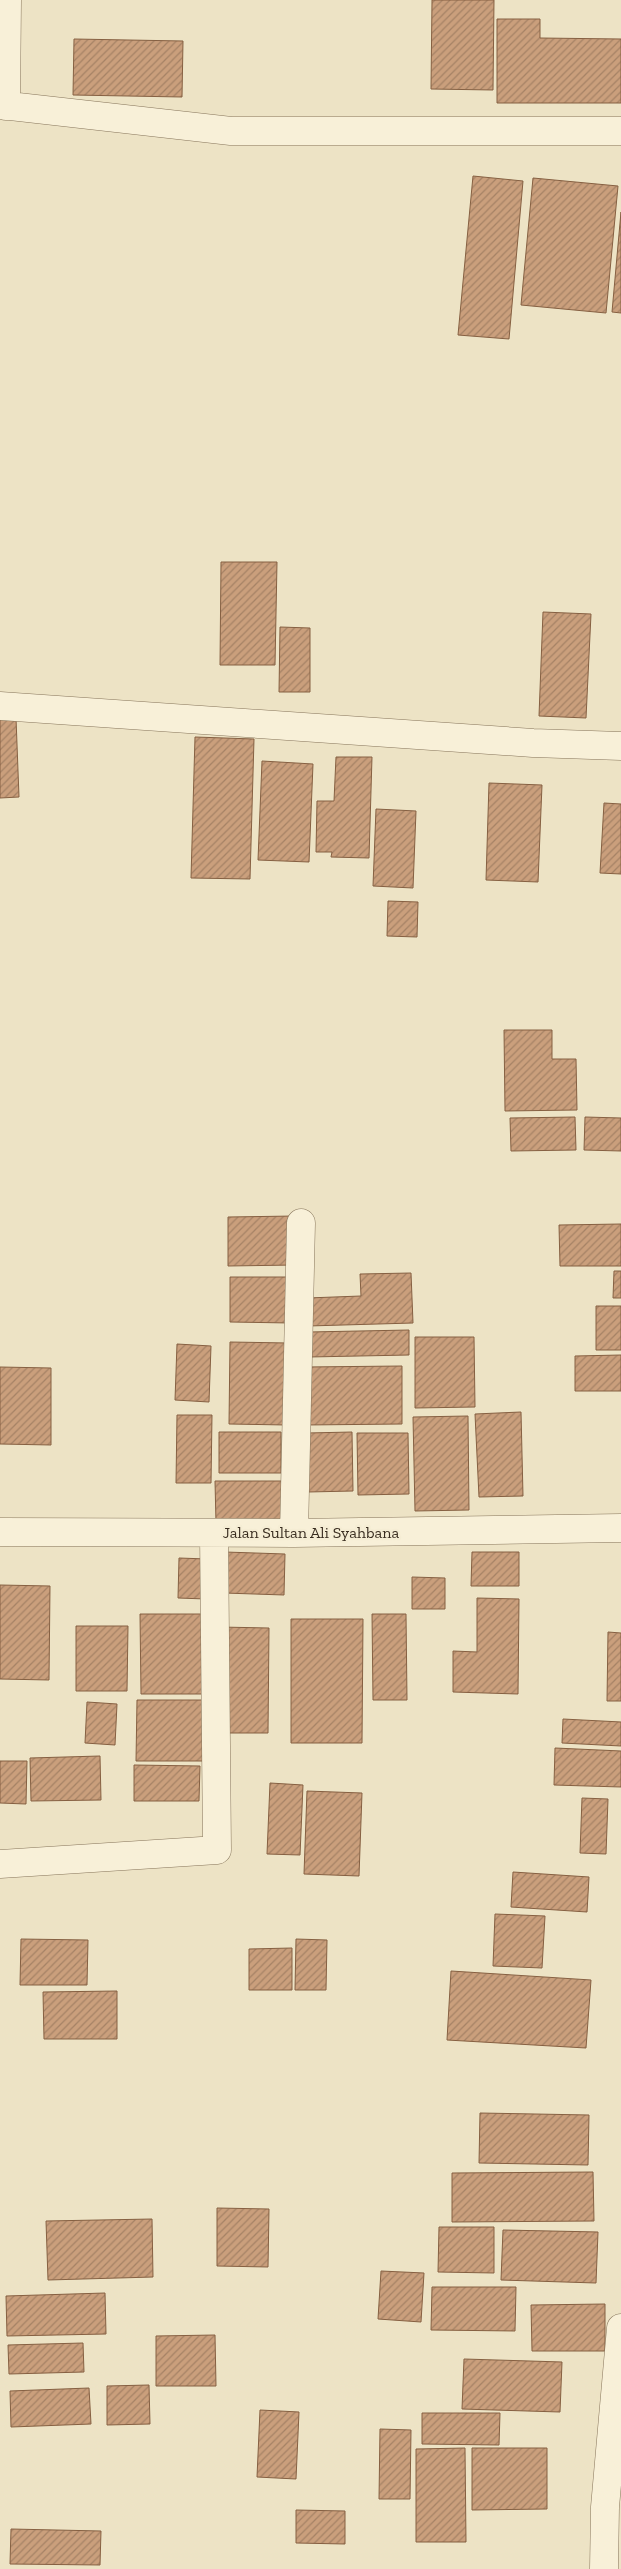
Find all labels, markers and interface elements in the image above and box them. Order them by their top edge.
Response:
street label: Jalan Sultan Ali Syahbana [223,1523,399,1542]

